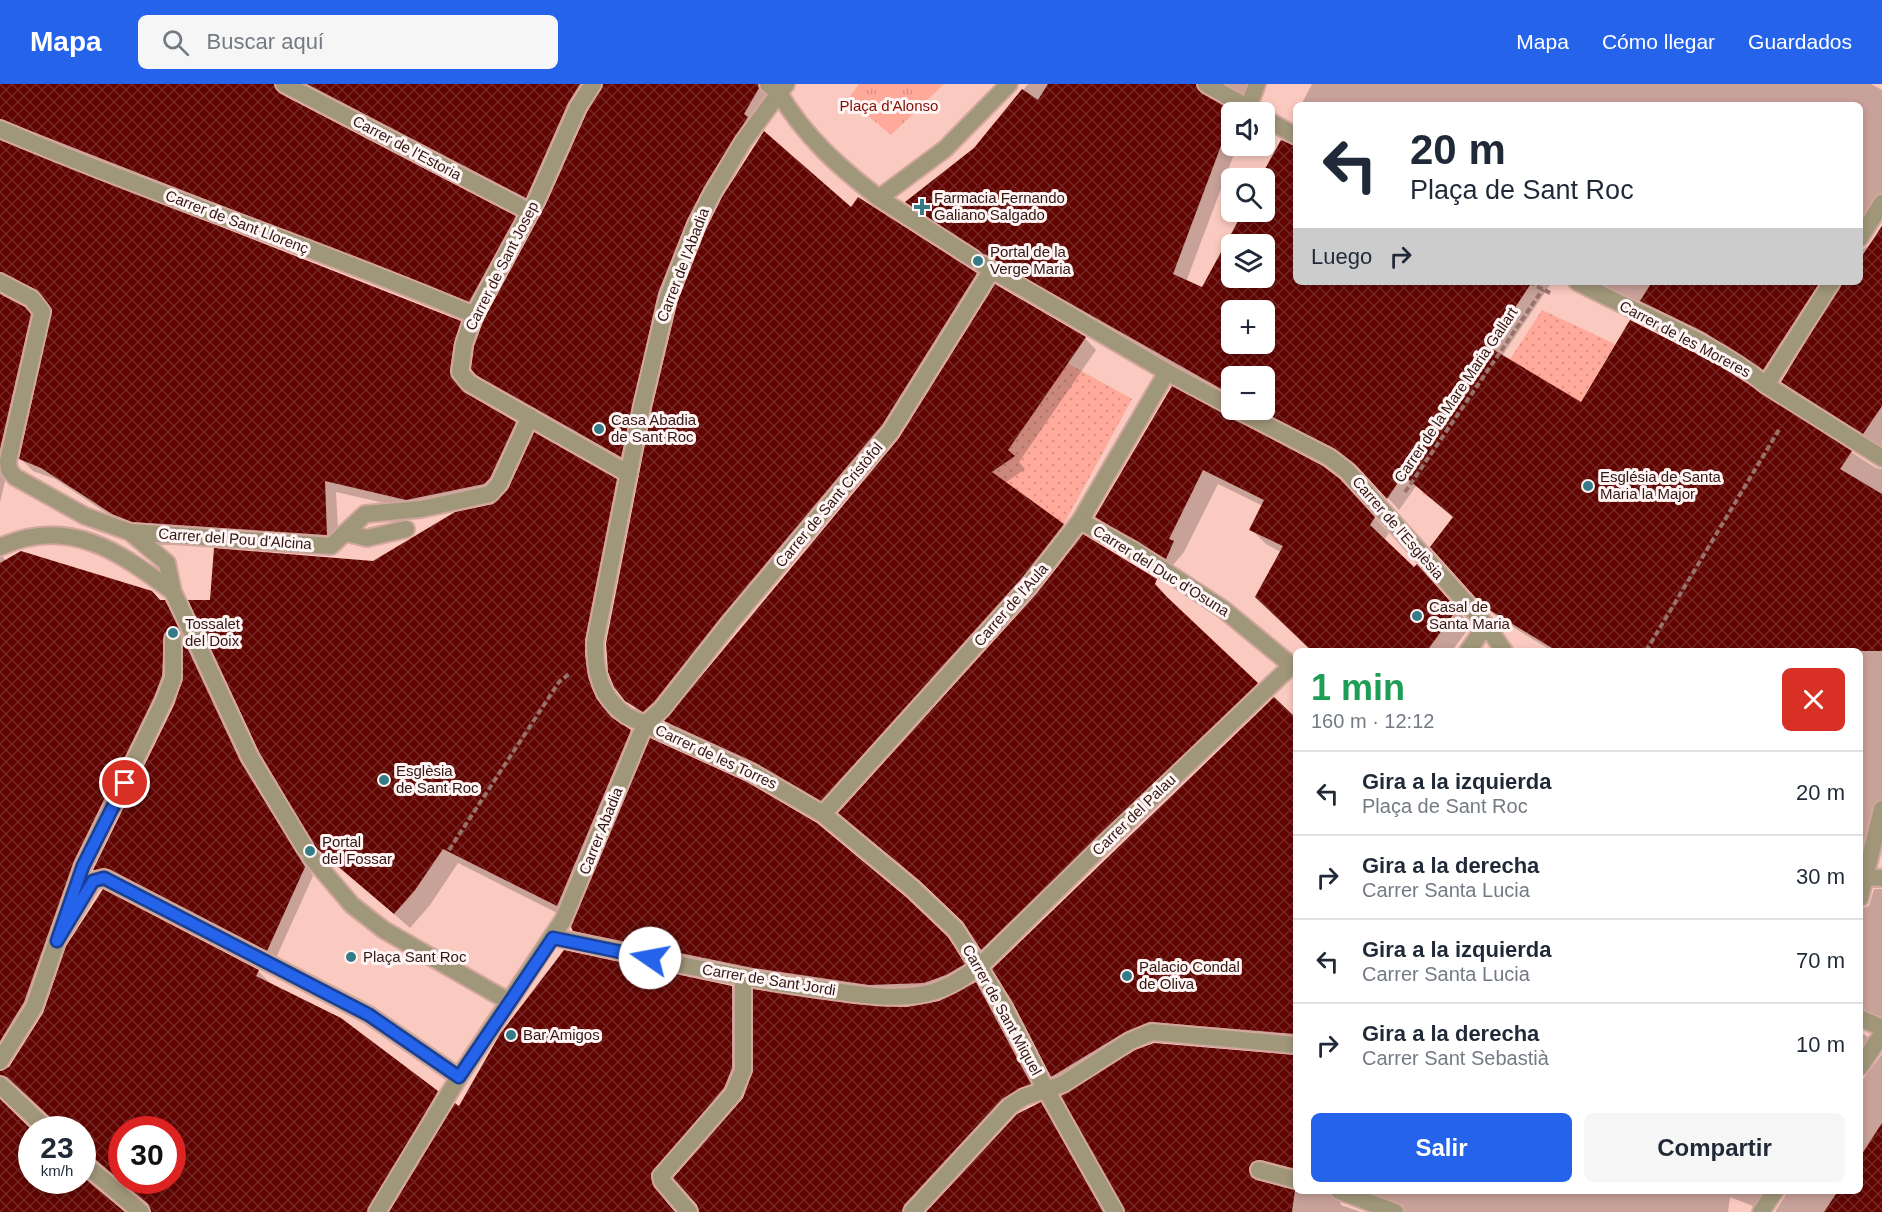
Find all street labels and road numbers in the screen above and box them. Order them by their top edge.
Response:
street label: Carrer de l'Estoria [350,112,465,184]
street label: Carrer de Sant Llorenç [163,186,312,257]
street label: Carrer de Sant Josep [462,198,541,333]
street label: Carrer de l'Abadia [653,205,712,324]
street label: Carrer de les Moreres [1617,297,1754,380]
street label: Carrer de la Mare Maria Gallart [1391,303,1521,486]
street label: Carrer de Sant Cristòfol [771,439,886,570]
street label: Carrer de l'Esglèsia [1349,473,1448,583]
street label: Carrer del Duc d'Osuna [1090,522,1233,620]
street label: Carrer del Pou d'Alcina [158,525,313,552]
street label: Carrer de l'Aula [970,559,1051,649]
street label: Carrer de les Torres [653,721,780,792]
street label: Carrer del Palau [1088,771,1179,859]
street label: Carrer Abadia [575,784,626,877]
street label: Carrer de Sant Miquel [959,941,1045,1078]
street label: Carrer de Sant Jordi [701,961,837,998]

